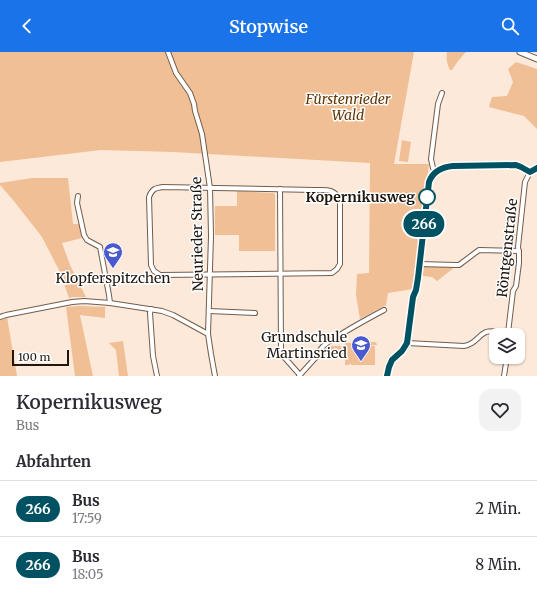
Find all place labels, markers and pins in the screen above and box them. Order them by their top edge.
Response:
place label: Kopernikusweg [306,188,415,206]
marker: Kopernikusweg [418,188,436,206]
school or university icon: Klopferspitzchen [102,241,124,269]
place label: Klopferspitzchen [55,269,171,287]
place label: Grundschule Martinsried [261,328,348,362]
school or university icon: Grundschule Martinsried [350,334,372,362]

